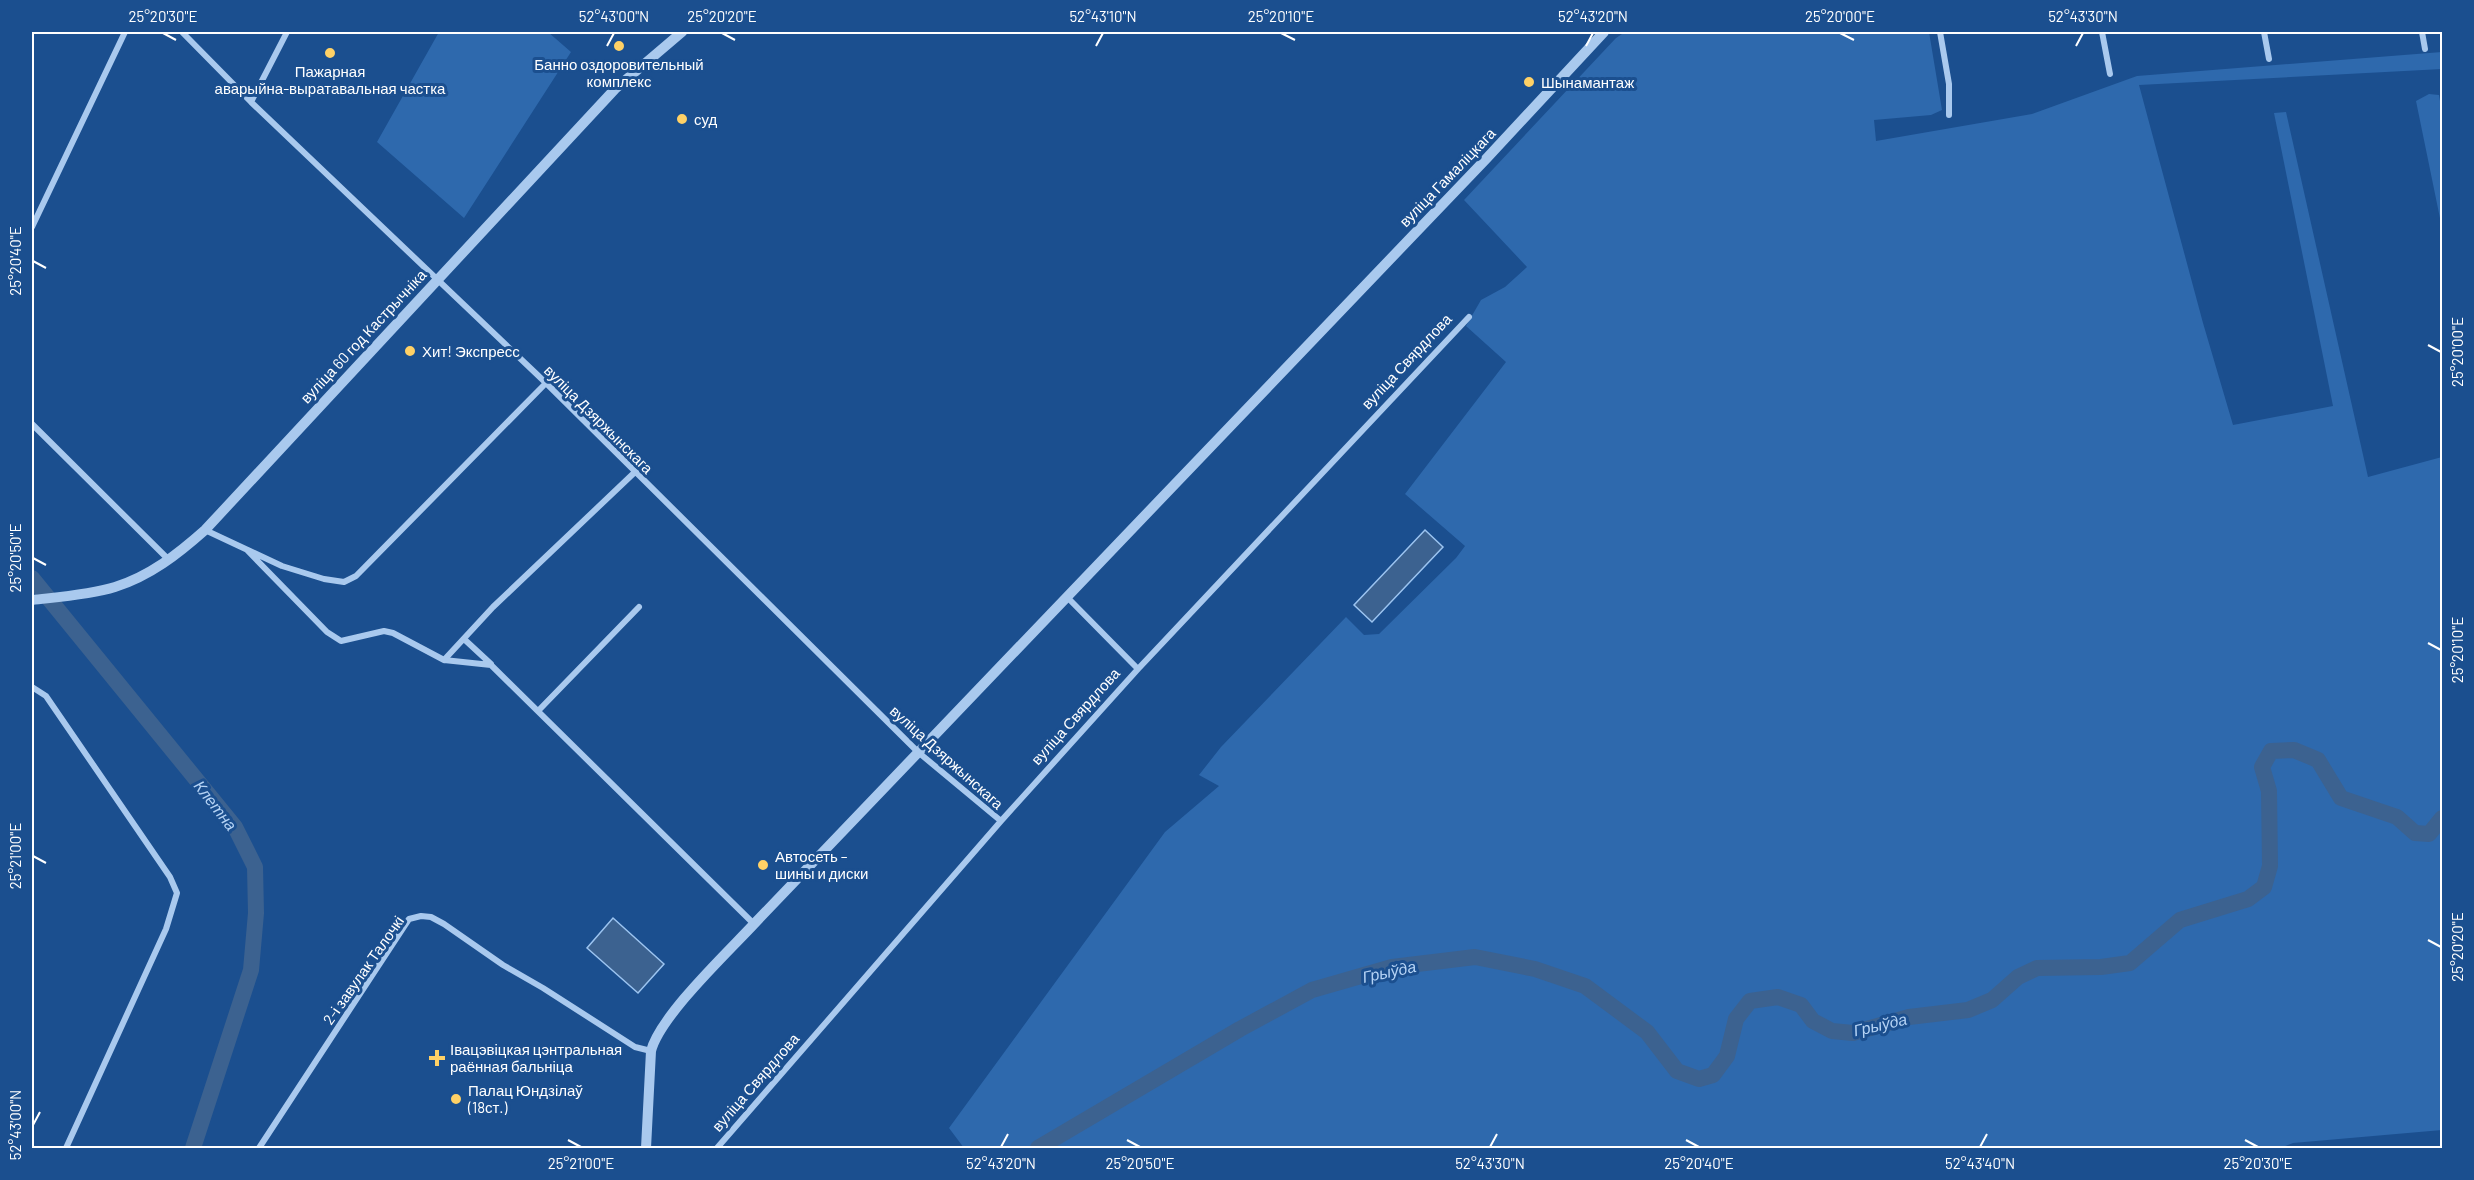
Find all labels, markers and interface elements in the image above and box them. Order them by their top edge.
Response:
text: 25°20'30"E [128,7,198,25]
text: 52°43'00"N [579,7,649,25]
text: 25°20'20"E [687,7,757,25]
text: 52°43'10"N [1069,7,1137,25]
text: 25°20'10"E [1248,7,1314,25]
text: 52°43'20"N [1558,7,1628,25]
text: 25°20'00"E [1805,7,1875,25]
text: 52°43'30"N [2048,7,2118,25]
marker: Банно оздоровительный комплекс [612,39,626,53]
marker: Пажарная аварыйна-выратавальная частка [323,46,337,60]
place label: Банно оздоровительный комплекс [534,55,704,90]
place label: Пажарная аварыйна-выратавальная частка [215,62,446,97]
place label: Шынамантаж [1541,73,1634,91]
marker: Шынамантаж [1522,75,1536,89]
place label: суд [694,110,718,128]
marker: суд [675,112,689,126]
street label: вуліца Гамаліцкага [1395,123,1499,230]
text: 25°20'40"E [6,226,24,296]
street label: вуліца 60 год Кастрычніка [296,265,430,407]
street label: вуліца Свярдлова [1357,309,1455,412]
text: 25°20'00"E [2448,317,2466,387]
place label: Хит! Экспресс [422,342,520,360]
marker: Хит! Экспресс [403,344,417,358]
street label: вуліца Дзяржынскага [541,361,657,477]
text: 25°20'50"E [6,523,24,593]
text: 25°20'10"E [2448,617,2466,683]
street label: вуліца Свярдлова [1027,664,1124,768]
street label: вуліца Дзяржынскага [887,701,1008,813]
water label: Клетна [191,776,241,834]
text: 25°21'00"E [6,823,24,889]
place label: Автосеть – шины и диски [775,847,868,882]
marker: Автосеть – шины и диски [756,858,770,872]
street label: 2-і завулак Талочкі [319,912,407,1028]
text: 25°20'20"E [2448,912,2466,982]
water label: Грыўда [1360,956,1418,986]
water label: Грыўда [1851,1009,1909,1039]
street label: вуліца Свярдлова [708,1029,803,1135]
place label: Івацэвіцкая цэнтральная раённая бальніца [450,1040,622,1075]
marker: Івацэвіцкая цэнтральная раённая бальніца [428,1049,446,1067]
place label: Палац Юндзілаў (18ст.) [467,1081,583,1116]
text: 52°43'00"N [6,1090,24,1160]
marker: Палац Юндзілаў (18ст.) [449,1092,463,1106]
text: 25°21'00"E [548,1154,614,1172]
text: 52°43'20"N [966,1154,1036,1172]
text: 25°20'50"E [1105,1154,1175,1172]
text: 52°43'30"N [1455,1154,1525,1172]
text: 25°20'40"E [1664,1154,1734,1172]
text: 52°43'40"N [1945,1154,2015,1172]
text: 25°20'30"E [2223,1154,2293,1172]

